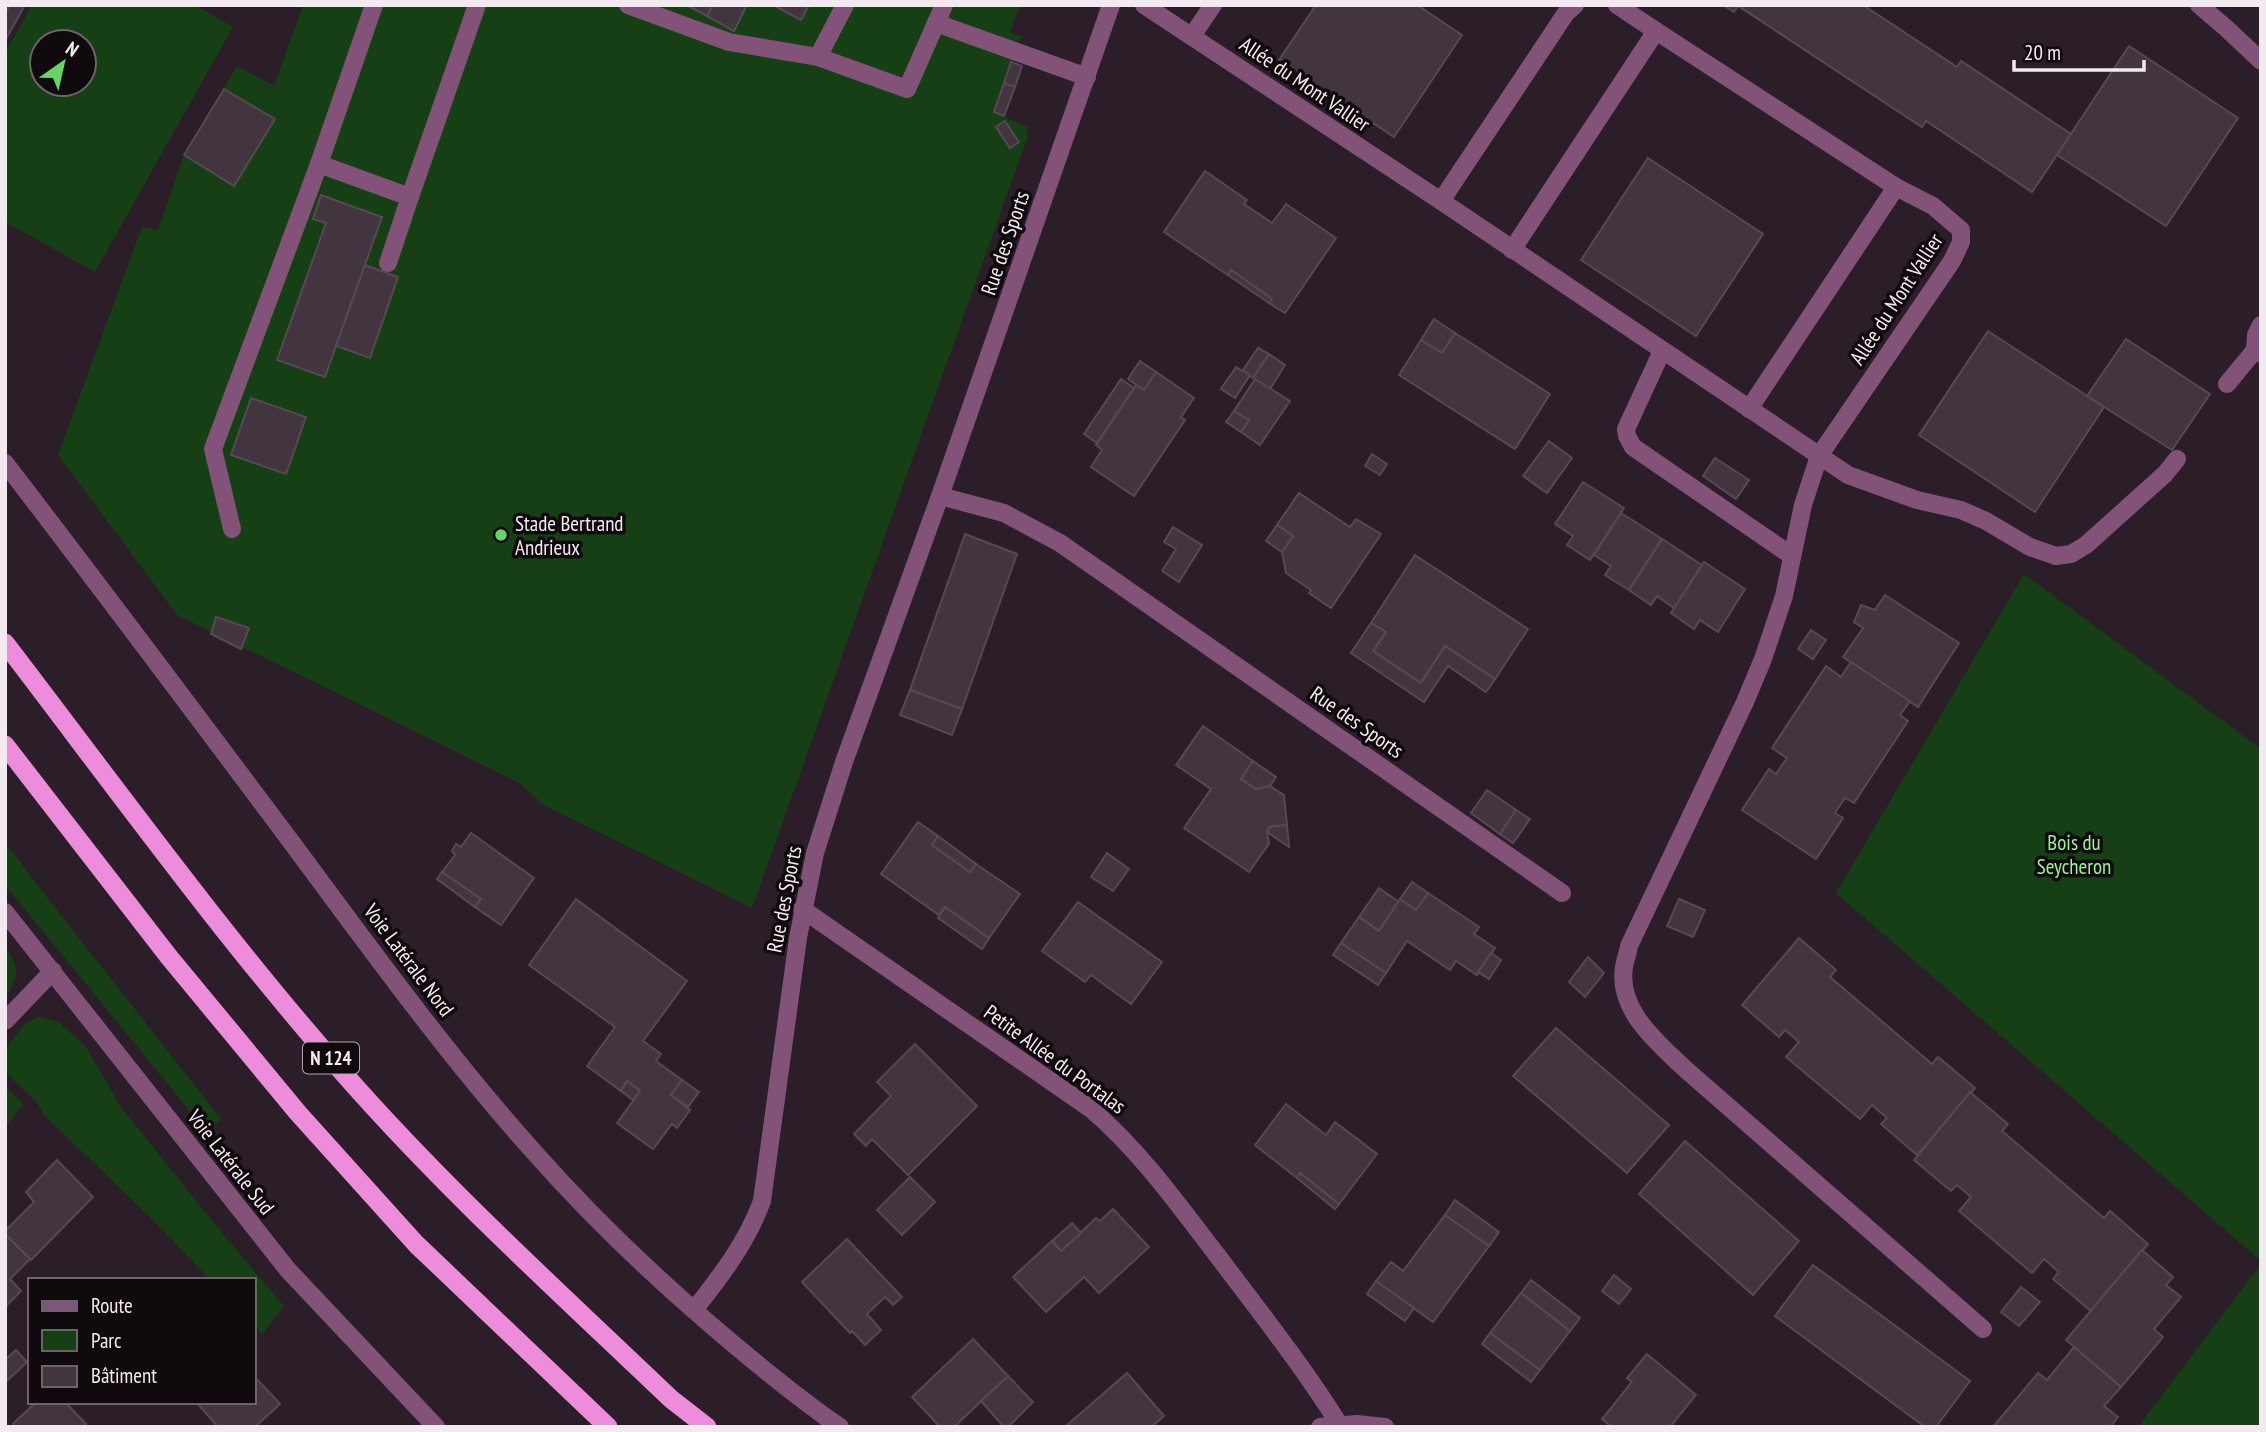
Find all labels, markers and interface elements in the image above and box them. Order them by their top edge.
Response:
north arrow [28,28,98,98]
scale bar [2014,28,2144,72]
street label: Allée du Mont Vallier [1235,30,1376,138]
text: N [62,36,83,62]
text: 20 m [2024,39,2061,66]
street label: Rue des Sports [975,188,1035,298]
street label: Allée du Mont Vallier [1843,228,1949,370]
place label: Stade Bertrand Andrieux [515,510,623,561]
marker: Stade Bertrand Andrieux [493,527,509,543]
street label: Rue des Sports [1305,680,1409,764]
park label: Bois du Seycheron [2037,829,2111,880]
street label: Rue des Sports [760,843,808,955]
street label: Voie Latérale Nord [357,898,460,1022]
street label: Petite Allée du Portalas [979,998,1131,1120]
road number: N 124 [303,1042,359,1074]
street label: Voie Latérale Sud [181,1103,280,1220]
legend [28,1278,256,1404]
text: Route [91,1292,133,1319]
text: Parc [91,1327,122,1354]
text: Bâtiment [91,1362,157,1389]

